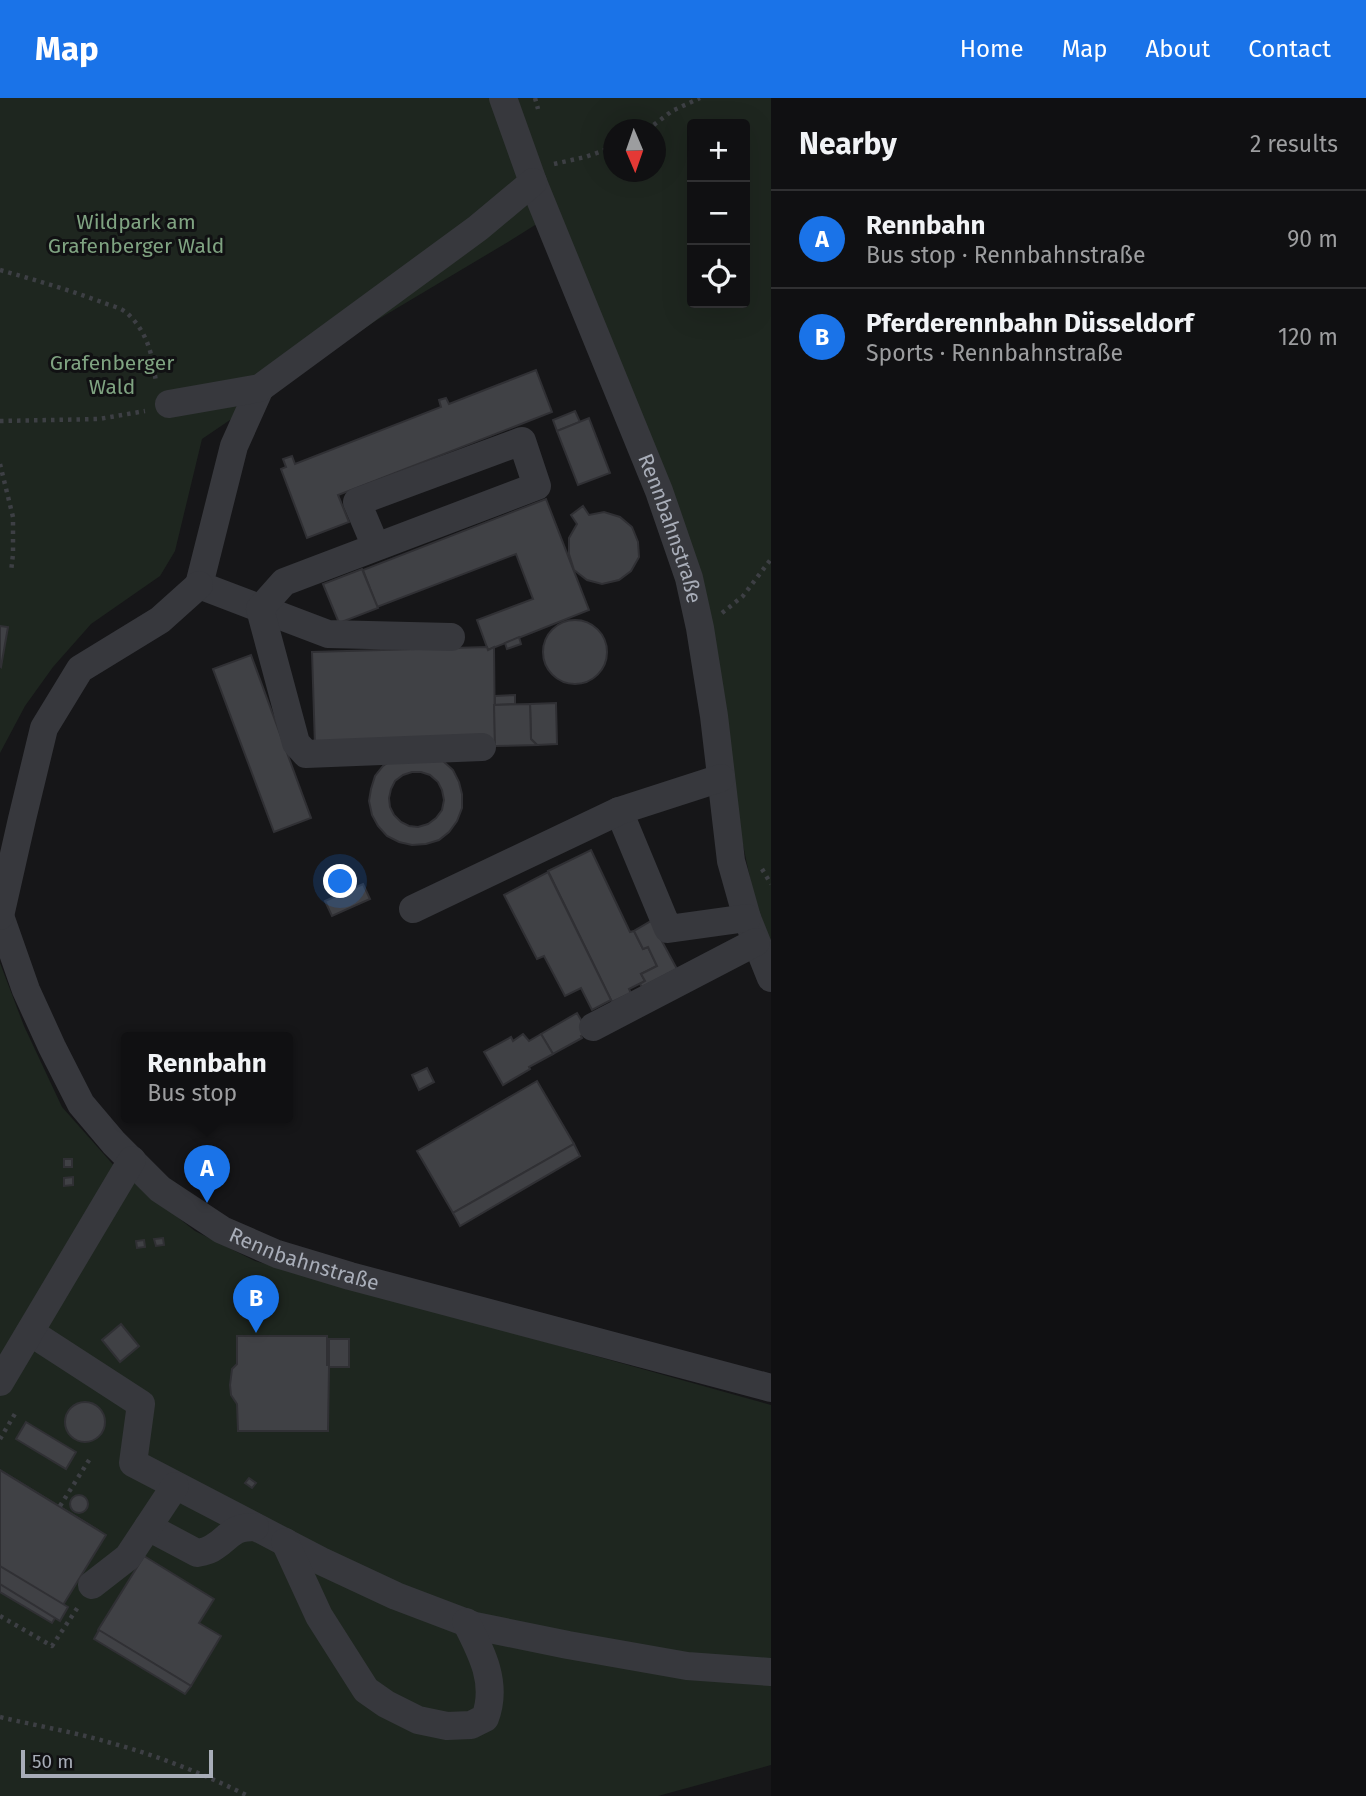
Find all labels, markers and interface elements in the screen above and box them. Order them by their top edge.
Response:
text: Map [35,29,99,69]
text: Home [960,35,1024,63]
text: Map [1062,35,1108,63]
text: About [1146,35,1210,63]
text: Contact [1248,35,1331,63]
north arrow [603,119,666,182]
map controls [687,119,750,308]
button: + [687,119,750,182]
text: Nearby [799,126,897,162]
text: 2 results [1250,130,1338,158]
button: − [687,182,750,245]
park label: Wildpark am Grafenberger Wald [48,209,224,259]
text: Rennbahn [866,210,986,241]
text: A [815,225,829,253]
text: 90 m [1287,225,1338,253]
text: Bus stop · Rennbahnstraße [866,241,1145,269]
button: locate [687,245,750,308]
text: Pferderennbahn Düsseldorf [866,308,1193,339]
text: B [815,323,829,351]
text: 120 m [1278,323,1338,351]
text: Sports · Rennbahnstraße [866,339,1123,367]
park label: Grafenberger Wald [50,350,174,400]
street label: Rennbahnstraße [632,450,707,606]
your location [323,864,357,898]
popup [121,1032,293,1123]
text: Rennbahn [147,1048,267,1079]
text: Bus stop [147,1079,237,1107]
pin: A [184,1145,230,1203]
street label: Rennbahnstraße [225,1222,382,1296]
pin: B [233,1275,279,1333]
scale bar [21,1747,214,1779]
text: 50 m [32,1750,73,1773]

